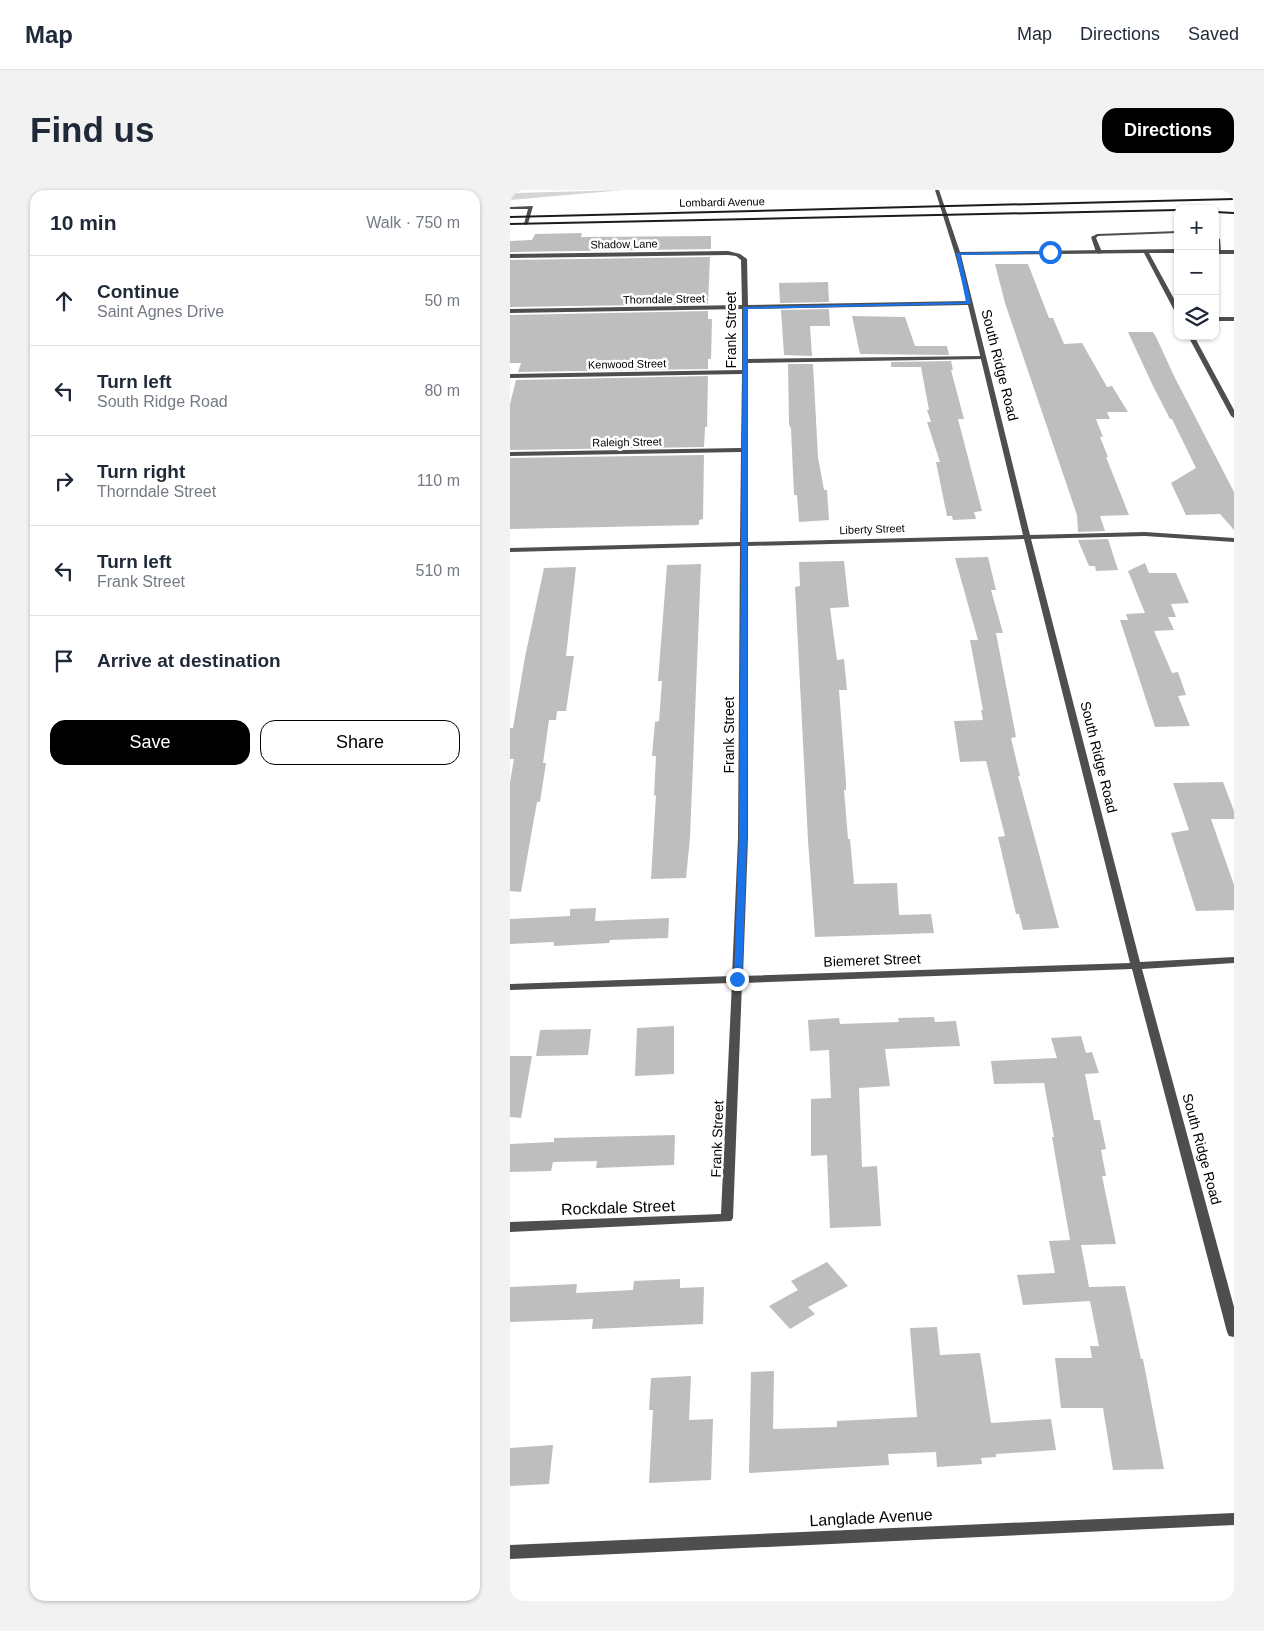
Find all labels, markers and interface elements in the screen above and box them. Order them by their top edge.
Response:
text: Map [25,21,73,48]
text: Map [1017,24,1052,44]
text: Directions [1080,24,1160,44]
text: Saved [1188,24,1239,44]
button: Directions [1102,108,1234,153]
text: Find us [30,110,154,149]
street label: Lombardi Avenue [679,195,765,209]
map controls [1174,205,1219,340]
button: + [1174,205,1219,250]
text: 10 min [50,211,117,234]
text: Walk · 750 m [366,214,460,231]
street label: Shadow Lane [590,237,658,251]
route start [1039,241,1062,264]
button: − [1174,250,1219,295]
text: Continue [97,281,179,302]
icon: ahead [50,287,78,315]
street label: Frank Street [723,291,739,369]
text: 50 m [424,292,460,309]
street label: Thorndale Street [623,292,705,306]
button: layers [1174,295,1219,340]
text: Saint Agnes Drive [97,303,224,320]
street label: South Ridge Road [978,308,1022,422]
street label: Kenwood Street [588,357,666,371]
text: Turn left [97,371,172,392]
icon: left [50,377,78,405]
text: 80 m [424,382,460,399]
text: South Ridge Road [97,393,228,410]
street label: Raleigh Street [592,435,662,449]
text: Turn right [97,461,185,482]
icon: right [50,467,78,495]
text: 110 m [417,472,460,489]
text: Thorndale Street [97,483,216,500]
street label: Liberty Street [839,522,905,536]
text: Turn left [97,551,172,572]
icon: left [50,557,78,585]
text: 510 m [416,562,460,579]
text: Frank Street [97,573,185,590]
icon: arrive [50,647,78,675]
text: Arrive at destination [97,650,281,671]
street label: Frank Street [721,696,737,774]
street label: South Ridge Road [1077,700,1121,814]
button: Save [50,720,250,765]
button: Share [260,720,460,765]
street label: Biemeret Street [823,950,921,970]
route end [726,968,749,991]
street label: South Ridge Road [1179,1092,1225,1206]
street label: Frank Street [708,1100,726,1178]
street label: Rockdale Street [561,1197,676,1218]
street label: Langlade Avenue [809,1506,933,1529]

